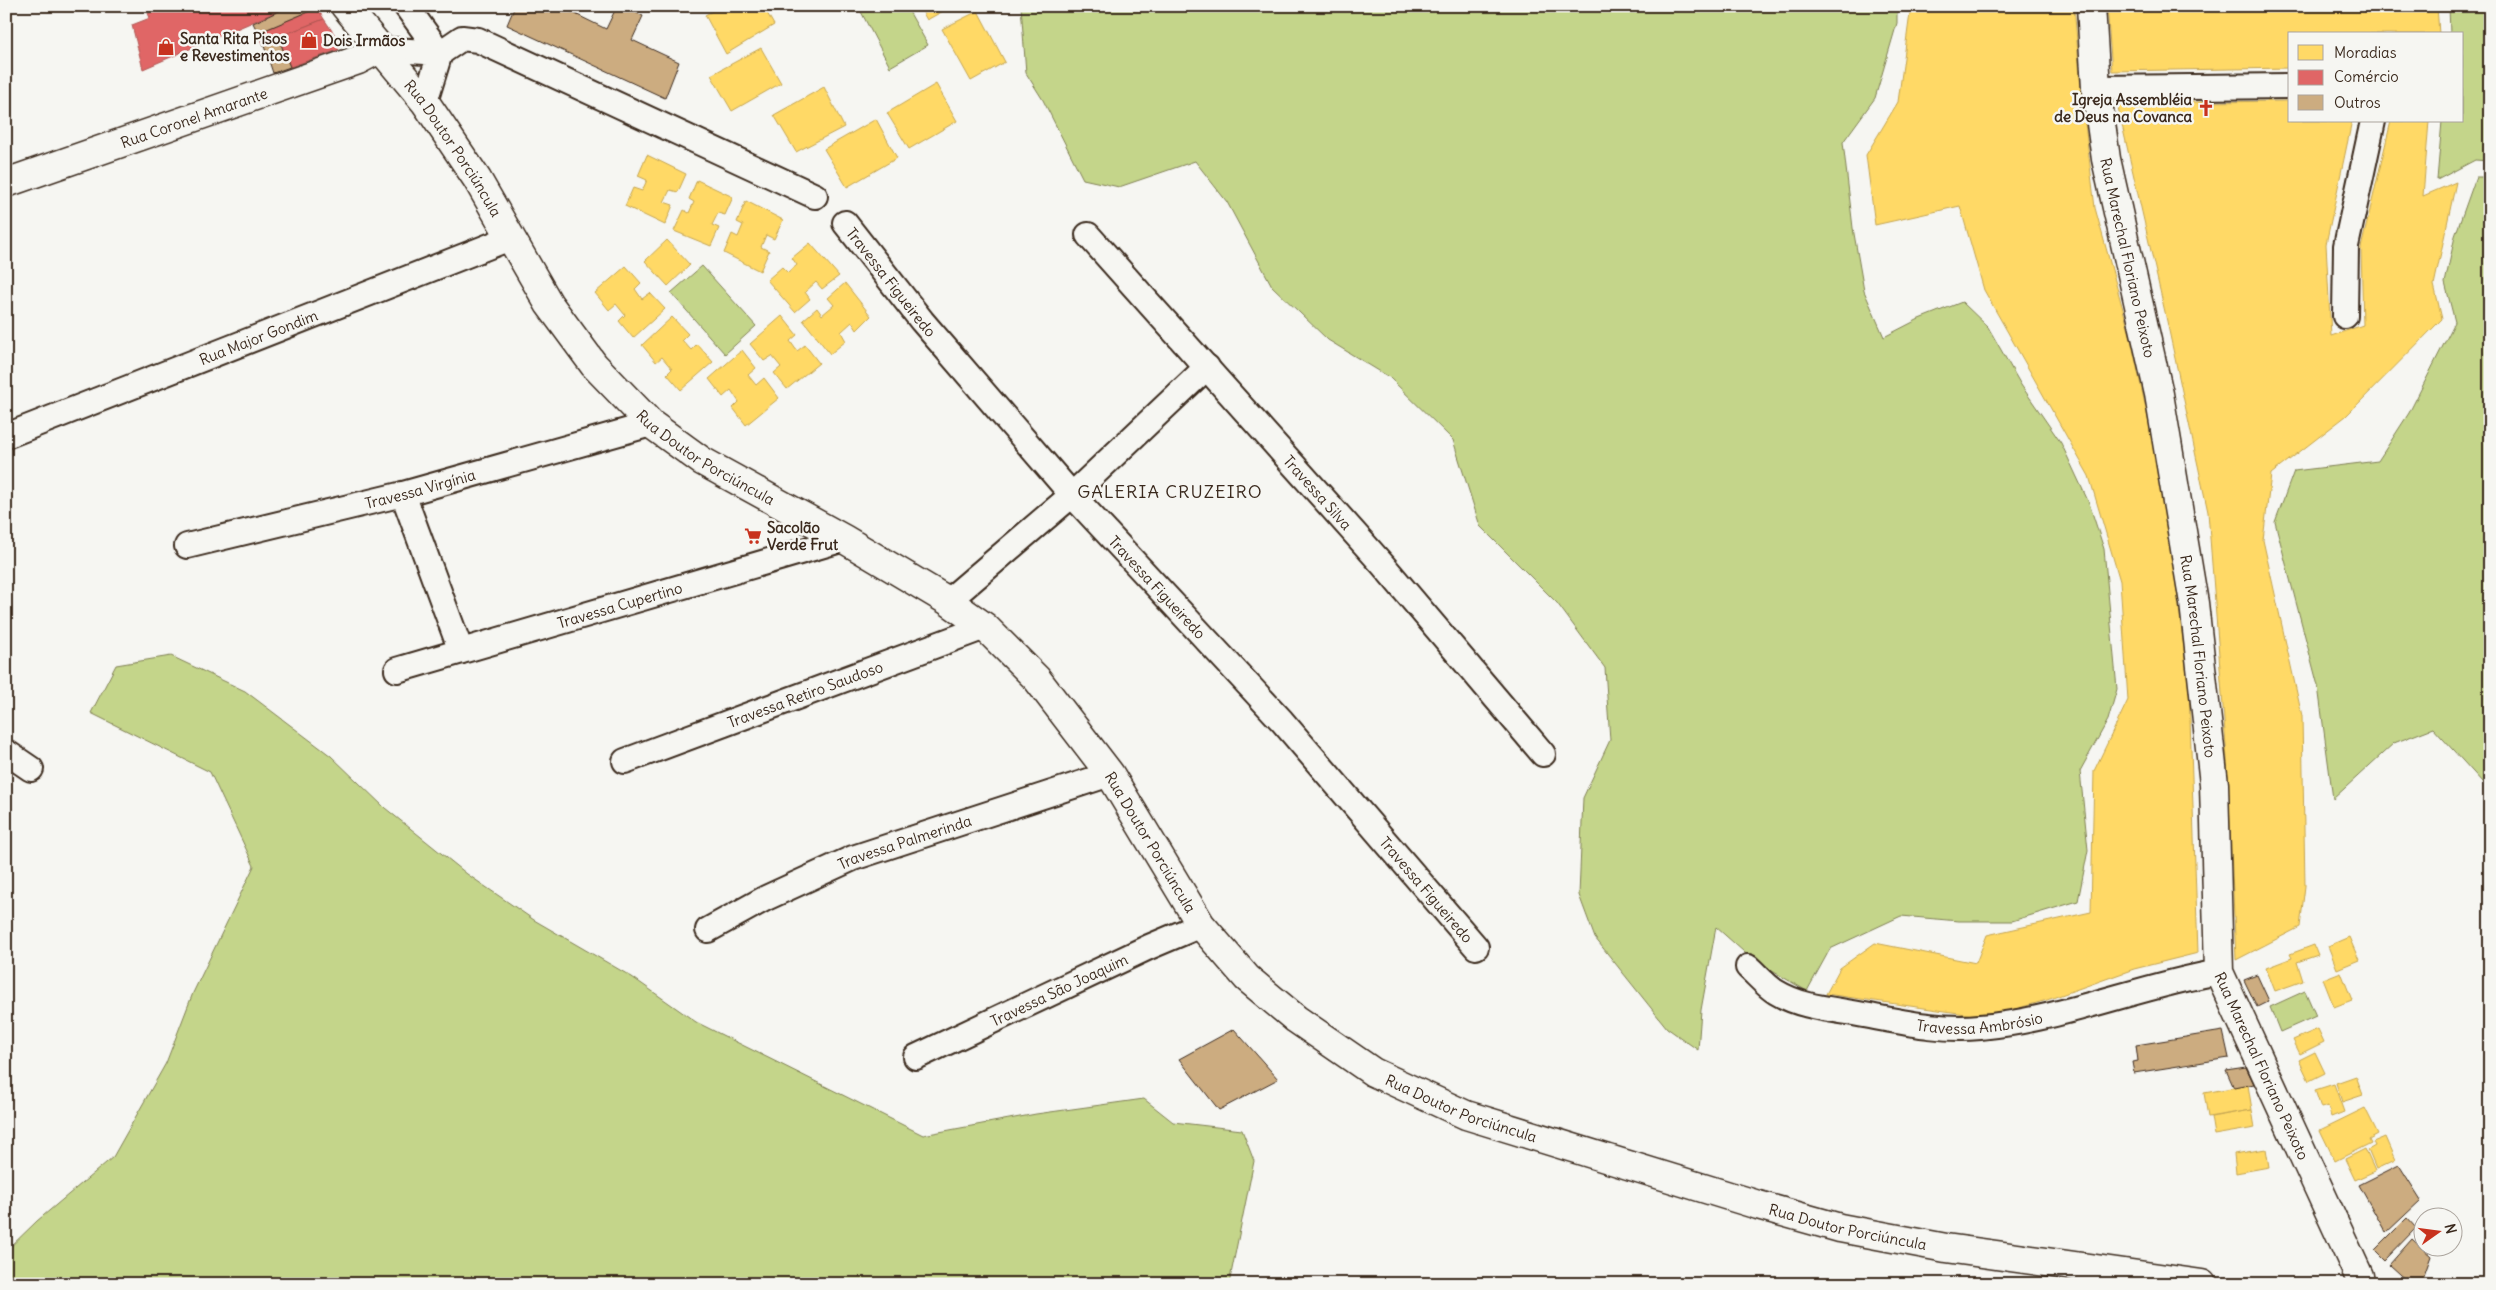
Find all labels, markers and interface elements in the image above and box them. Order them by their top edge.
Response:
place label: Santa Rita Pisos e Revestimentos [180,29,290,65]
shop icon: Dois Irmãos [299,30,319,50]
place label: Dois Irmãos [323,31,405,50]
legend [2288,32,2464,122]
shop icon: Santa Rita Pisos e Revestimentos [156,37,176,57]
text: Moradias [2334,43,2397,62]
text: Comércio [2334,67,2399,86]
street label: Rua Doutor Porciúncula [401,75,506,220]
street label: Rua Coronel Amarante [118,83,270,152]
place label: Igreja Assembléia de Deus na Covanca [2054,90,2192,126]
text: Outros [2334,93,2381,112]
church icon: Igreja Assembléia de Deus na Covanca [2196,98,2216,118]
street label: Rua Marechal Floriano Peixoto [2096,156,2160,360]
street label: Travessa Figueiredo [842,223,941,340]
street label: Rua Major Gondim [196,305,320,369]
street label: Rua Doutor Porciúncula [633,405,779,509]
street label: Travessa Silva [1280,451,1356,534]
street label: Travessa Virgínia [363,464,478,512]
district label: GALERIA CRUZEIRO [1077,480,1263,503]
place label: Sacolão Verde Frut [767,518,839,554]
supermarket icon: Sacolão Verde Frut [743,526,763,546]
street label: Travessa Figueiredo [1105,531,1210,643]
street label: Rua Marechal Floriano Peixoto [2177,553,2221,759]
street label: Travessa Cupertino [555,577,684,632]
street label: Travessa Retiro Saudoso [725,656,885,732]
street label: Rua Doutor Porciúncula [1101,768,1201,916]
street label: Travessa Palmerinda [834,810,974,873]
street label: Travessa Figueiredo [1376,833,1478,947]
street label: Travessa São Joaquim [987,949,1131,1030]
street label: Rua Marechal Floriano Peixoto [2211,969,2314,1163]
street label: Travessa Ambrósio [1915,1008,2044,1038]
street label: Rua Doutor Porciúncula [1382,1070,1540,1146]
street label: Rua Doutor Porciúncula [1767,1199,1929,1254]
north arrow [2414,1208,2464,1258]
text: N [2441,1222,2461,1236]

